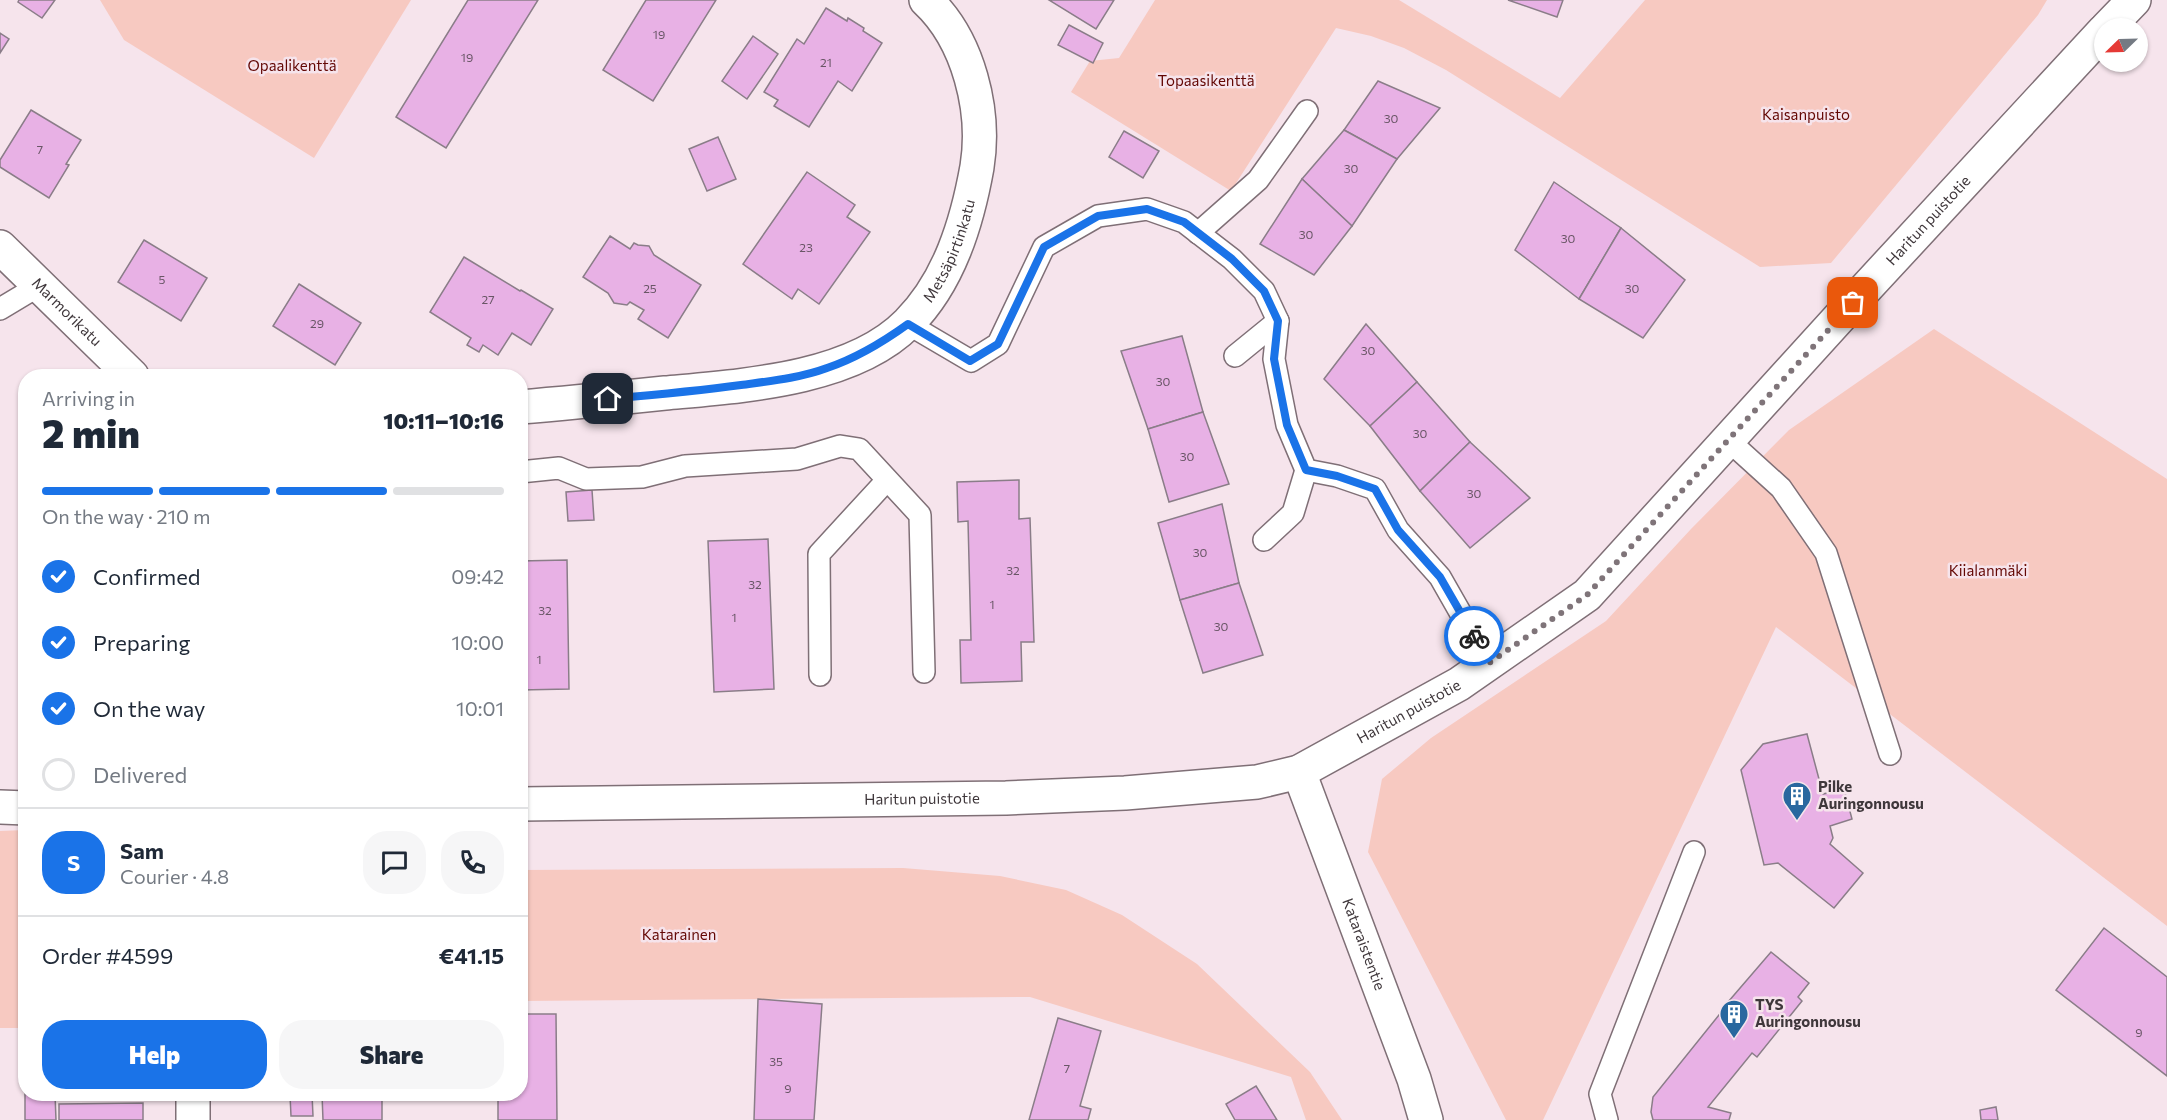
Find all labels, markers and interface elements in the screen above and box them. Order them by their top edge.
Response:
north arrow [2094,18,2148,72]
map controls [2094,18,2148,72]
house number: 19 [653,27,665,41]
house number: 19 [461,50,473,64]
house number: 21 [820,55,832,69]
park label: Opaalikenttä [248,56,336,74]
park label: Topaasikenttä [1157,71,1255,89]
park label: Kaisanpuisto [1762,105,1850,123]
house number: 30 [1384,111,1399,125]
house number: 7 [37,142,43,156]
house number: 30 [1344,161,1359,175]
street label: Haritun puistotie [1882,171,1974,269]
street label: Metsäpirtinkatu [919,197,978,305]
house number: 30 [1299,227,1314,241]
house number: 30 [1561,231,1576,245]
house number: 23 [799,240,813,254]
house number: 5 [159,272,166,286]
street label: Marmorikatu [29,273,106,349]
pin [1827,277,1878,328]
house number: 25 [643,281,657,295]
house number: 30 [1625,281,1640,295]
icon: bag [1836,286,1869,319]
house number: 27 [482,292,494,306]
house number: 29 [310,316,324,330]
house number: 30 [1361,343,1376,357]
pin [582,373,633,424]
house number: 30 [1156,374,1171,388]
icon: home [591,382,624,415]
text: Arriving in [42,386,135,410]
text: 10:11–10:16 [383,407,504,434]
text: 2 min [42,408,140,456]
house number: 30 [1413,426,1428,440]
house number: 30 [1180,449,1195,463]
house number: 30 [1467,486,1482,500]
text: On the way · 210 m [42,504,210,528]
house number: 30 [1193,545,1208,559]
icon: check [42,560,75,593]
park label: Kiialanmäki [1949,561,2027,579]
text: Confirmed [93,563,200,590]
house number: 32 [1006,563,1020,577]
text: 09:42 [451,564,504,588]
house number: 32 [748,577,762,591]
house number: 1 [989,597,995,611]
house number: 32 [538,603,552,617]
courier [1444,606,1504,666]
house number: 1 [731,610,737,624]
house number: 30 [1214,619,1229,633]
icon: bike [1458,620,1491,653]
icon: check [42,626,75,659]
text: Preparing [93,629,190,656]
text: 10:00 [452,630,504,654]
house number: 1 [536,652,542,666]
street label: Haritun puistotie [1353,675,1463,747]
icon: check [42,692,75,725]
text: On the way [93,695,205,722]
text: 10:01 [456,696,504,720]
text: Delivered [93,761,187,788]
place label: Pilke Auringonnousu [1818,777,1924,812]
building icon: Pilke Auringonnousu [1781,780,1813,822]
street label: Haritun puistotie [864,788,980,808]
button: chat [363,831,426,894]
button: phone [441,831,504,894]
text: Sam [120,837,164,864]
text: S [67,849,80,876]
text: Courier · 4.8 [120,864,229,888]
street label: Kataraistentie [1339,895,1390,993]
park label: Katarainen [642,925,716,943]
text: Order #4599 [42,942,173,969]
text: €41.15 [439,942,504,969]
place label: TYS Auringonnousu [1755,995,1861,1030]
building icon: TYS Auringonnousu [1718,998,1750,1040]
button: Help [42,1020,267,1089]
button: Share [279,1020,504,1089]
house number: 9 [2135,1025,2143,1039]
house number: 35 [769,1054,783,1068]
house number: 7 [1064,1061,1070,1075]
house number: 9 [784,1081,792,1095]

